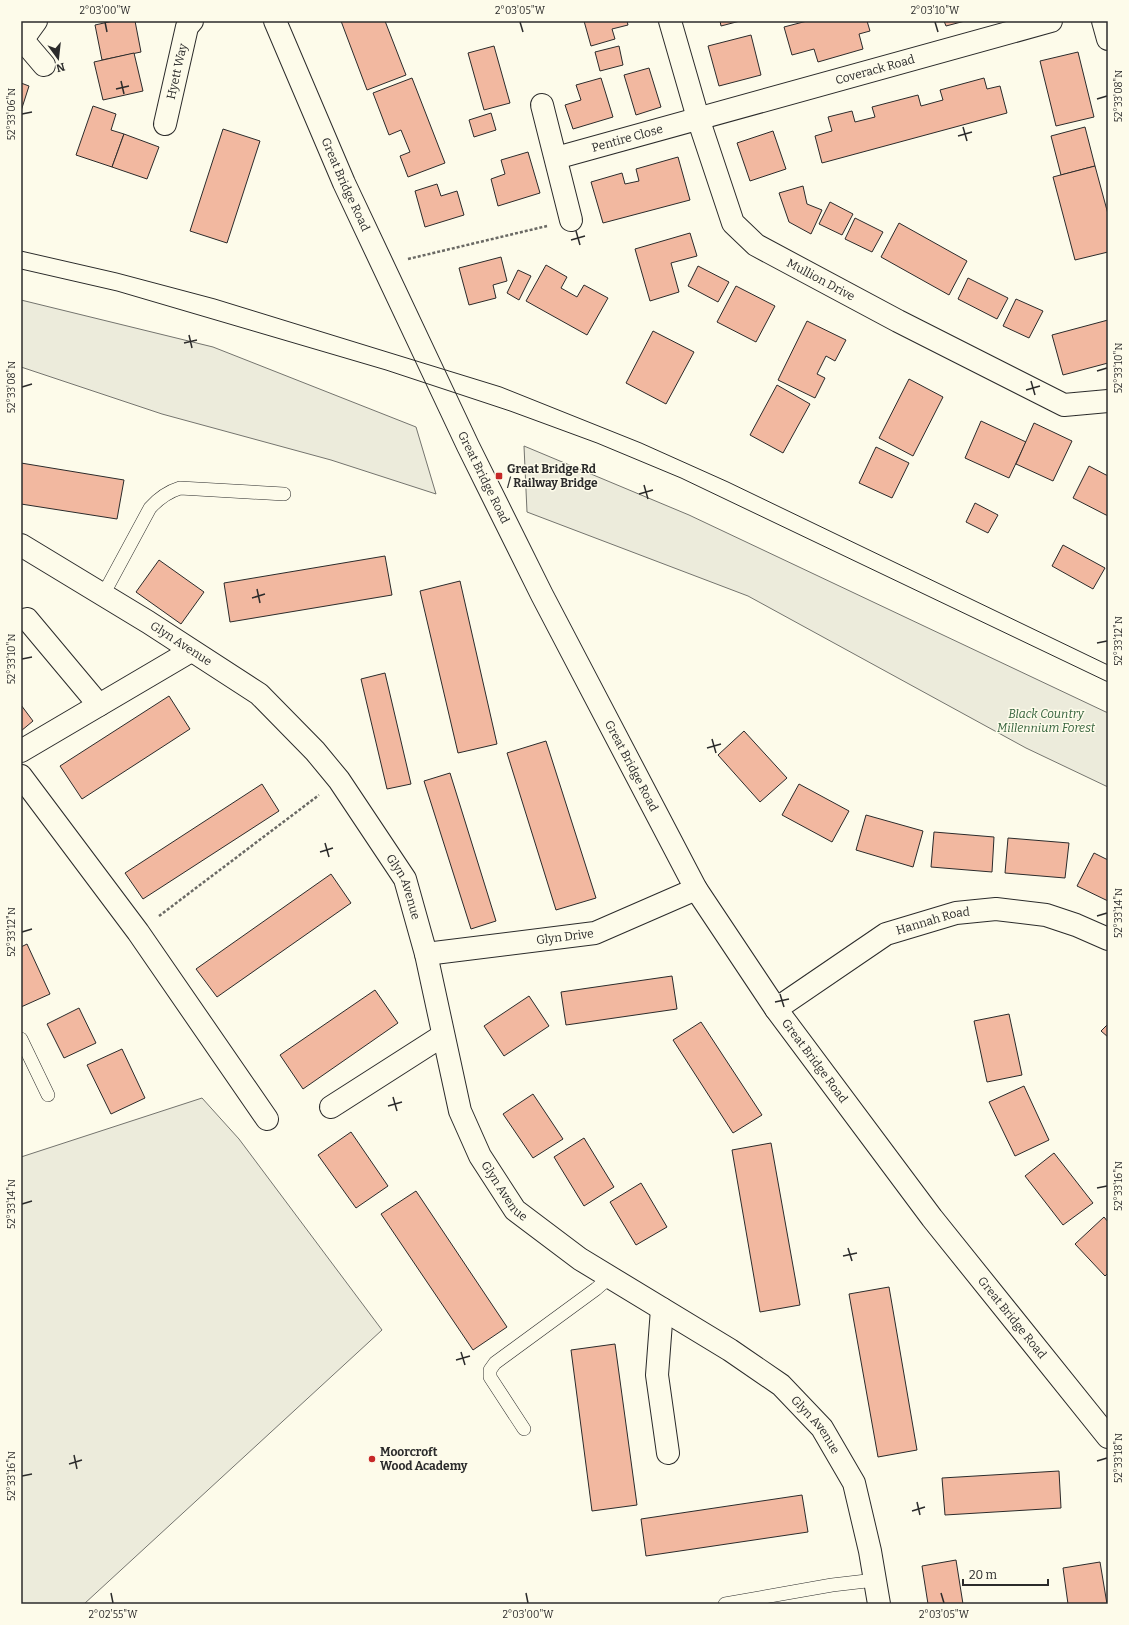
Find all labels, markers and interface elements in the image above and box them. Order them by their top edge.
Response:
text: 2°03'00"W [79,5,131,17]
text: 2°03'05"W [495,5,546,17]
text: 2°03'10"W [911,5,960,17]
north arrow [38,38,78,78]
street label: Hyett Way [164,41,190,101]
street label: Coverack Road [834,52,916,87]
text: N [54,60,66,75]
text: 52°33'08"N [1113,70,1125,122]
text: 52°33'06"N [6,88,18,140]
street label: Pentire Close [590,122,664,155]
street label: Great Bridge Road [319,136,373,233]
street label: Mullion Drive [784,256,857,304]
text: 52°33'10"N [1113,343,1125,393]
text: 52°33'08"N [6,361,18,413]
street label: Great Bridge Road [455,429,512,526]
place label: Great Bridge Rd / Railway Bridge [506,462,598,490]
marker: Great Bridge Rd / Railway Bridge [494,471,504,481]
text: 52°33'12"N [1113,616,1125,666]
street label: Glyn Avenue [148,618,215,669]
text: 52°33'10"N [6,634,18,684]
park label: Black Country Millennium Forest [997,707,1096,735]
street label: Great Bridge Road [602,718,661,814]
street label: Glyn Avenue [383,851,423,921]
text: 52°33'14"N [1113,888,1125,938]
street label: Hannah Road [894,905,970,938]
text: 52°33'12"N [6,907,18,957]
street label: Glyn Drive [535,926,595,947]
street label: Great Bridge Road [779,1016,850,1105]
street label: Glyn Avenue [478,1159,530,1224]
text: 52°33'16"N [1113,1161,1125,1211]
text: 52°33'14"N [6,1179,18,1229]
street label: Great Bridge Road [975,1274,1049,1361]
street label: Glyn Avenue [788,1393,842,1456]
text: 52°33'18"N [1113,1433,1125,1483]
place label: Moorcroft Wood Academy [380,1445,468,1473]
text: 52°33'16"N [6,1451,18,1501]
marker: Moorcroft Wood Academy [367,1454,377,1464]
scale bar [963,1561,1048,1587]
text: 20 m [969,1568,998,1582]
text: 2°02'55"W [89,1609,138,1621]
text: 2°03'00"W [502,1609,554,1621]
text: 2°03'05"W [919,1609,970,1621]

